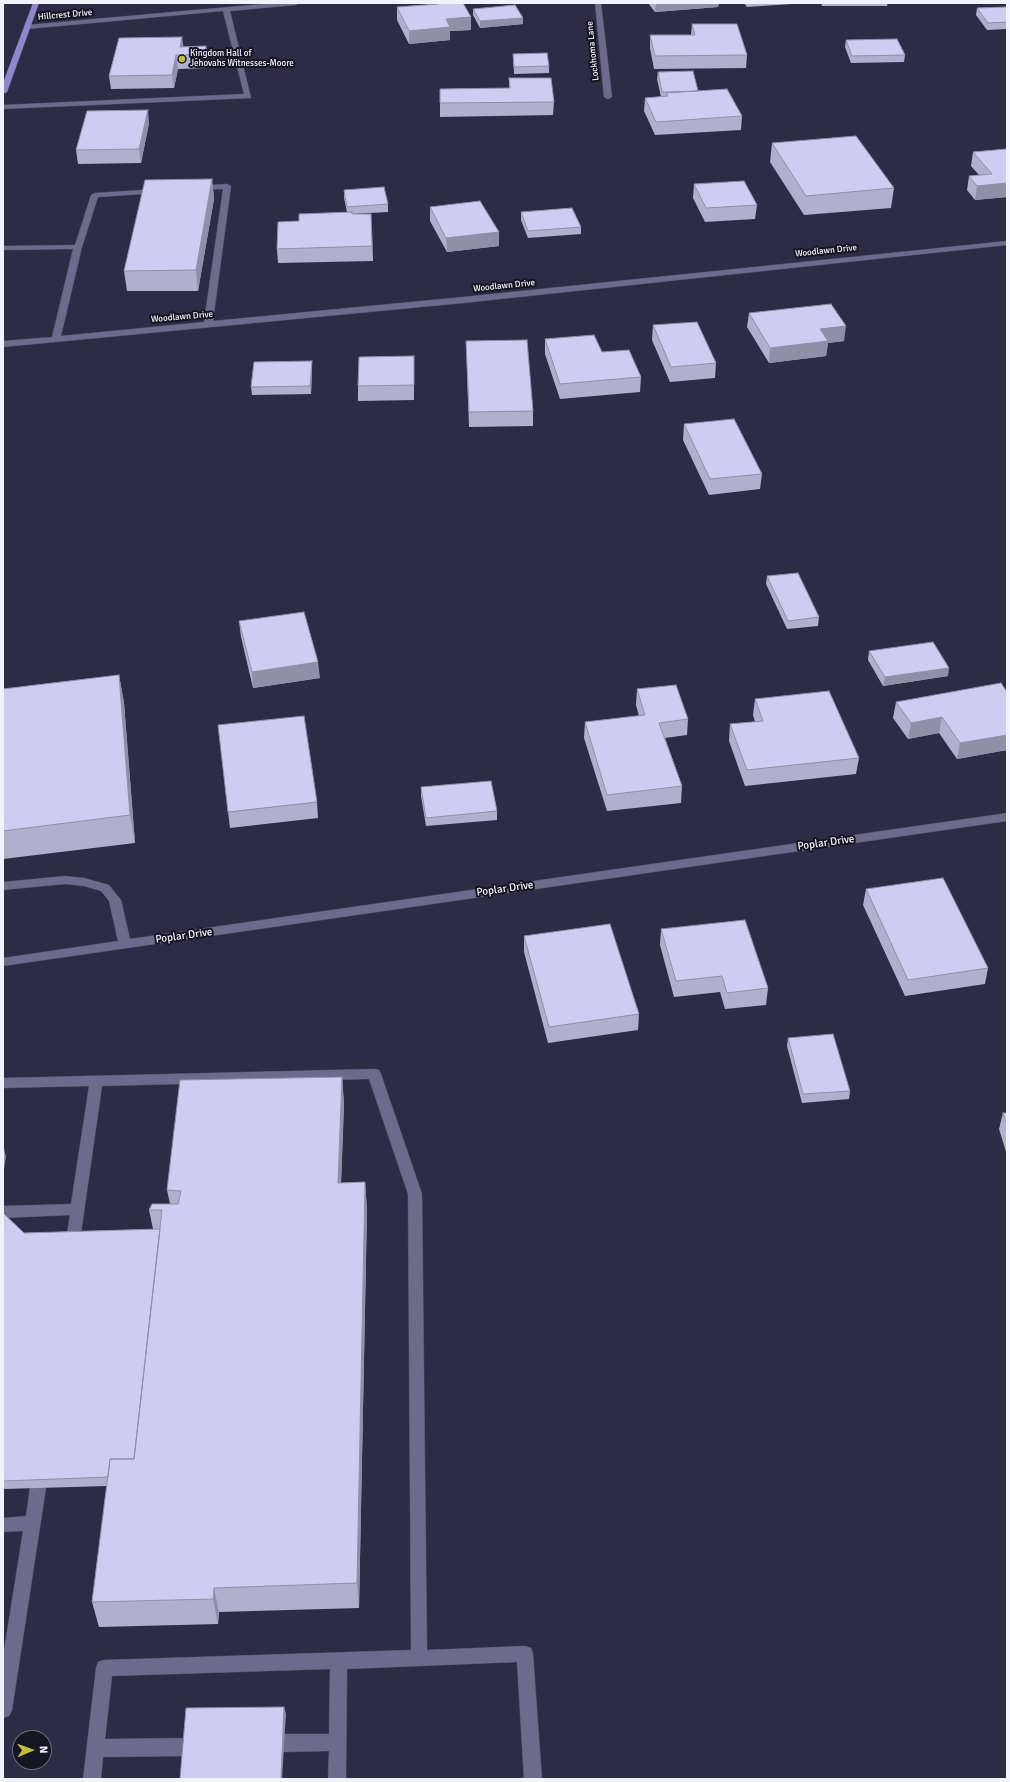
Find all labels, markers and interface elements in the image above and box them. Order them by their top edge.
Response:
street label: Hillcrest Drive [37,7,93,23]
street label: Lockhoma Lane [585,21,601,81]
place label: Kingdom Hall of Jehovahs Witnesses-Moore [190,49,294,70]
marker: Kingdom Hall of Jehovahs Witnesses-Moore [177,54,187,64]
street label: Woodlawn Drive [795,242,857,260]
street label: Woodlawn Drive [473,277,535,295]
street label: Woodlawn Drive [151,309,213,325]
street label: Poplar Drive [797,832,855,854]
street label: Poplar Drive [476,878,534,900]
street label: Poplar Drive [155,925,213,947]
north arrow [12,1730,52,1770]
text: N [37,1746,50,1754]

